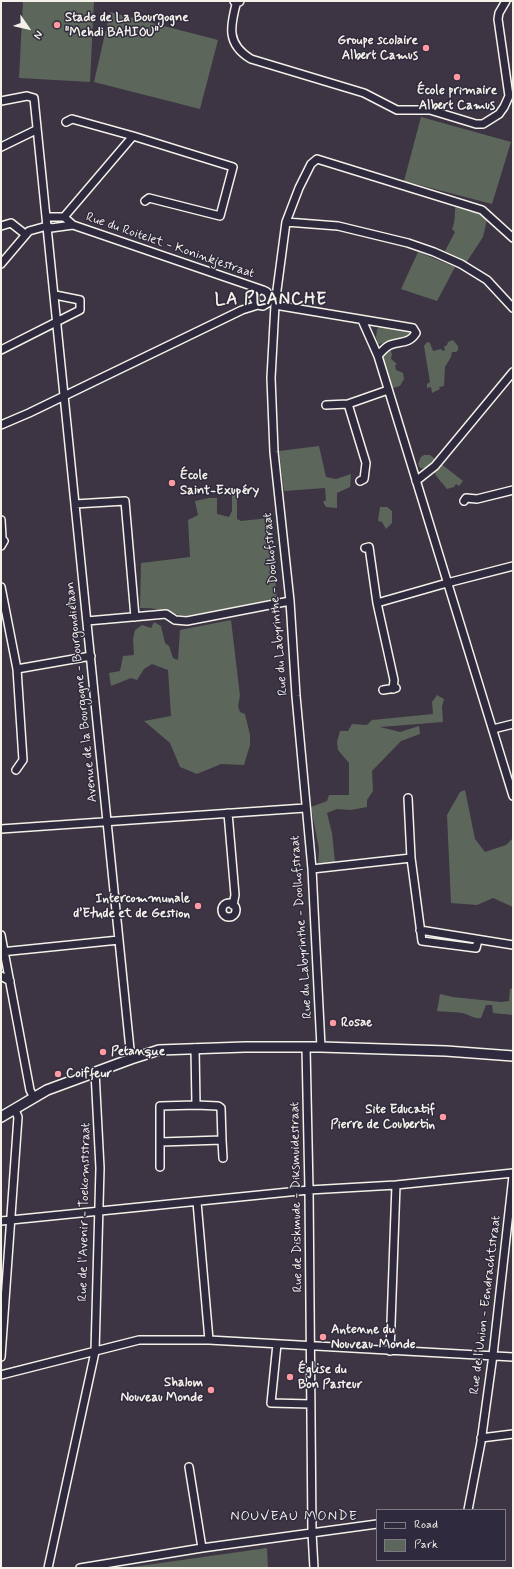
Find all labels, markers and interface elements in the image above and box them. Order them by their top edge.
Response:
north arrow [8,8,48,48]
place label: Stade de La Bourgogne "Mehdi BAHIOU" [65,10,189,41]
marker: Stade de La Bourgogne "Mehdi BAHIOU" [52,20,62,30]
text: N [30,28,46,42]
place label: Groupe scolaire Albert Camus [338,33,418,64]
marker: Groupe scolaire Albert Camus [421,43,431,53]
marker: École primaire Albert Camus [452,72,462,82]
place label: École primaire Albert Camus [417,83,497,114]
street label: Rue du Roitelet - Koninkjestraat [84,210,256,282]
district label: LA PLANCHE [216,290,326,310]
place label: École Saint-Exupéry [180,468,259,499]
marker: École Saint-Exupéry [167,478,177,488]
street label: Rue du Labyrinthe - Doolhofstraat [260,512,292,696]
street label: Avenue de la Bourgogne - Bourgondiëlaan [63,581,101,803]
street label: Rue du Labyrinthe - Doolhofstraat [288,835,316,1019]
place label: Intercommunale d’Etude et de Gestion [73,891,190,922]
marker: Intercommunale d’Etude et de Gestion [193,901,203,911]
place label: Rosae [341,1015,372,1031]
marker: Rosae [328,1018,338,1028]
place label: Petanque [111,1044,165,1060]
marker: Petanque [98,1047,108,1057]
place label: Coiffeur [66,1066,112,1082]
marker: Coiffeur [53,1069,63,1079]
street label: Rue de Diskmude - Diksmuidestraat [288,1102,306,1292]
place label: Site Educatif Pierre de Coubertin [330,1102,435,1133]
marker: Site Educatif Pierre de Coubertin [438,1112,448,1122]
street label: Rue de l'Avenir - Toekomststraat [76,1123,94,1301]
street label: Rue de l'Union - Eendrachtstraat [467,1215,505,1395]
place label: Antenne du Nouveau-Monde [331,1322,416,1353]
marker: Antenne du Nouveau-Monde [318,1332,328,1342]
place label: Église du Bon Pasteur [298,1362,362,1393]
marker: Église du Bon Pasteur [285,1372,295,1382]
place label: Shalom Nouveau Monde [121,1375,203,1406]
marker: Shalom Nouveau Monde [206,1385,216,1395]
district label: NOUVEAU MONDE [229,1509,359,1525]
legend [376,1509,506,1561]
text: Road [414,1517,438,1533]
text: Park [414,1537,438,1553]

